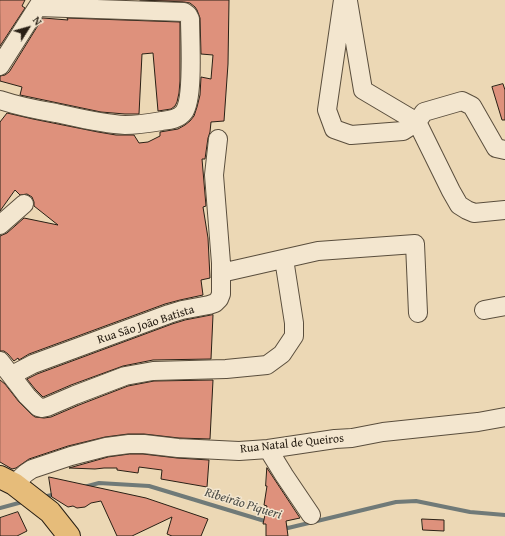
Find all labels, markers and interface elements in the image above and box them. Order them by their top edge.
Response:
north arrow [8,8,48,48]
text: N [29,13,46,29]
street label: Rua São João Batista [96,303,196,347]
street label: Rua Natal de Queiros [239,431,345,457]
water label: Ribeirão Piqueri [203,485,283,523]

